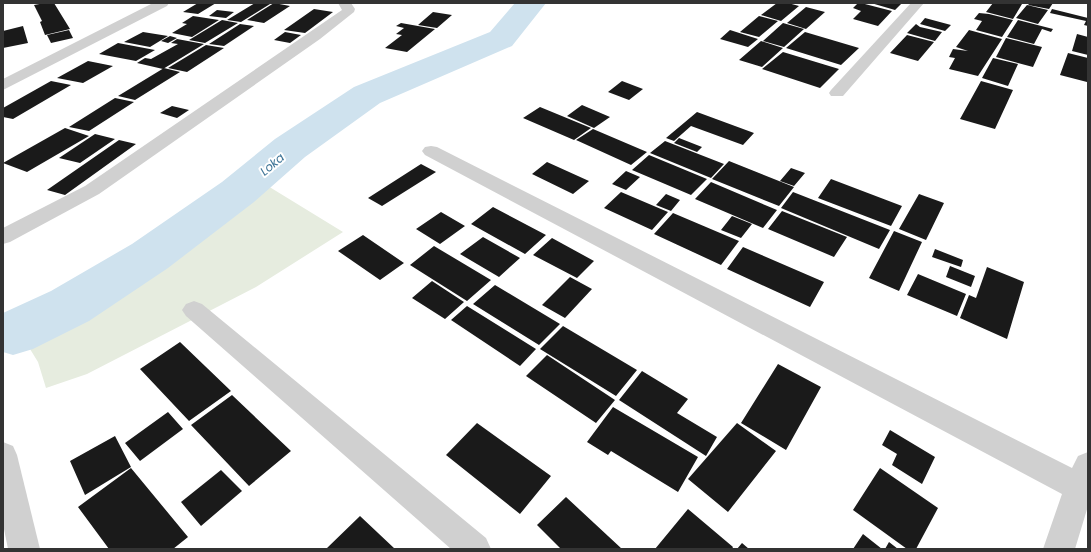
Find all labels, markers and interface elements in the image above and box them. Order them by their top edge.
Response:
water label: Loka [256,149,288,179]

